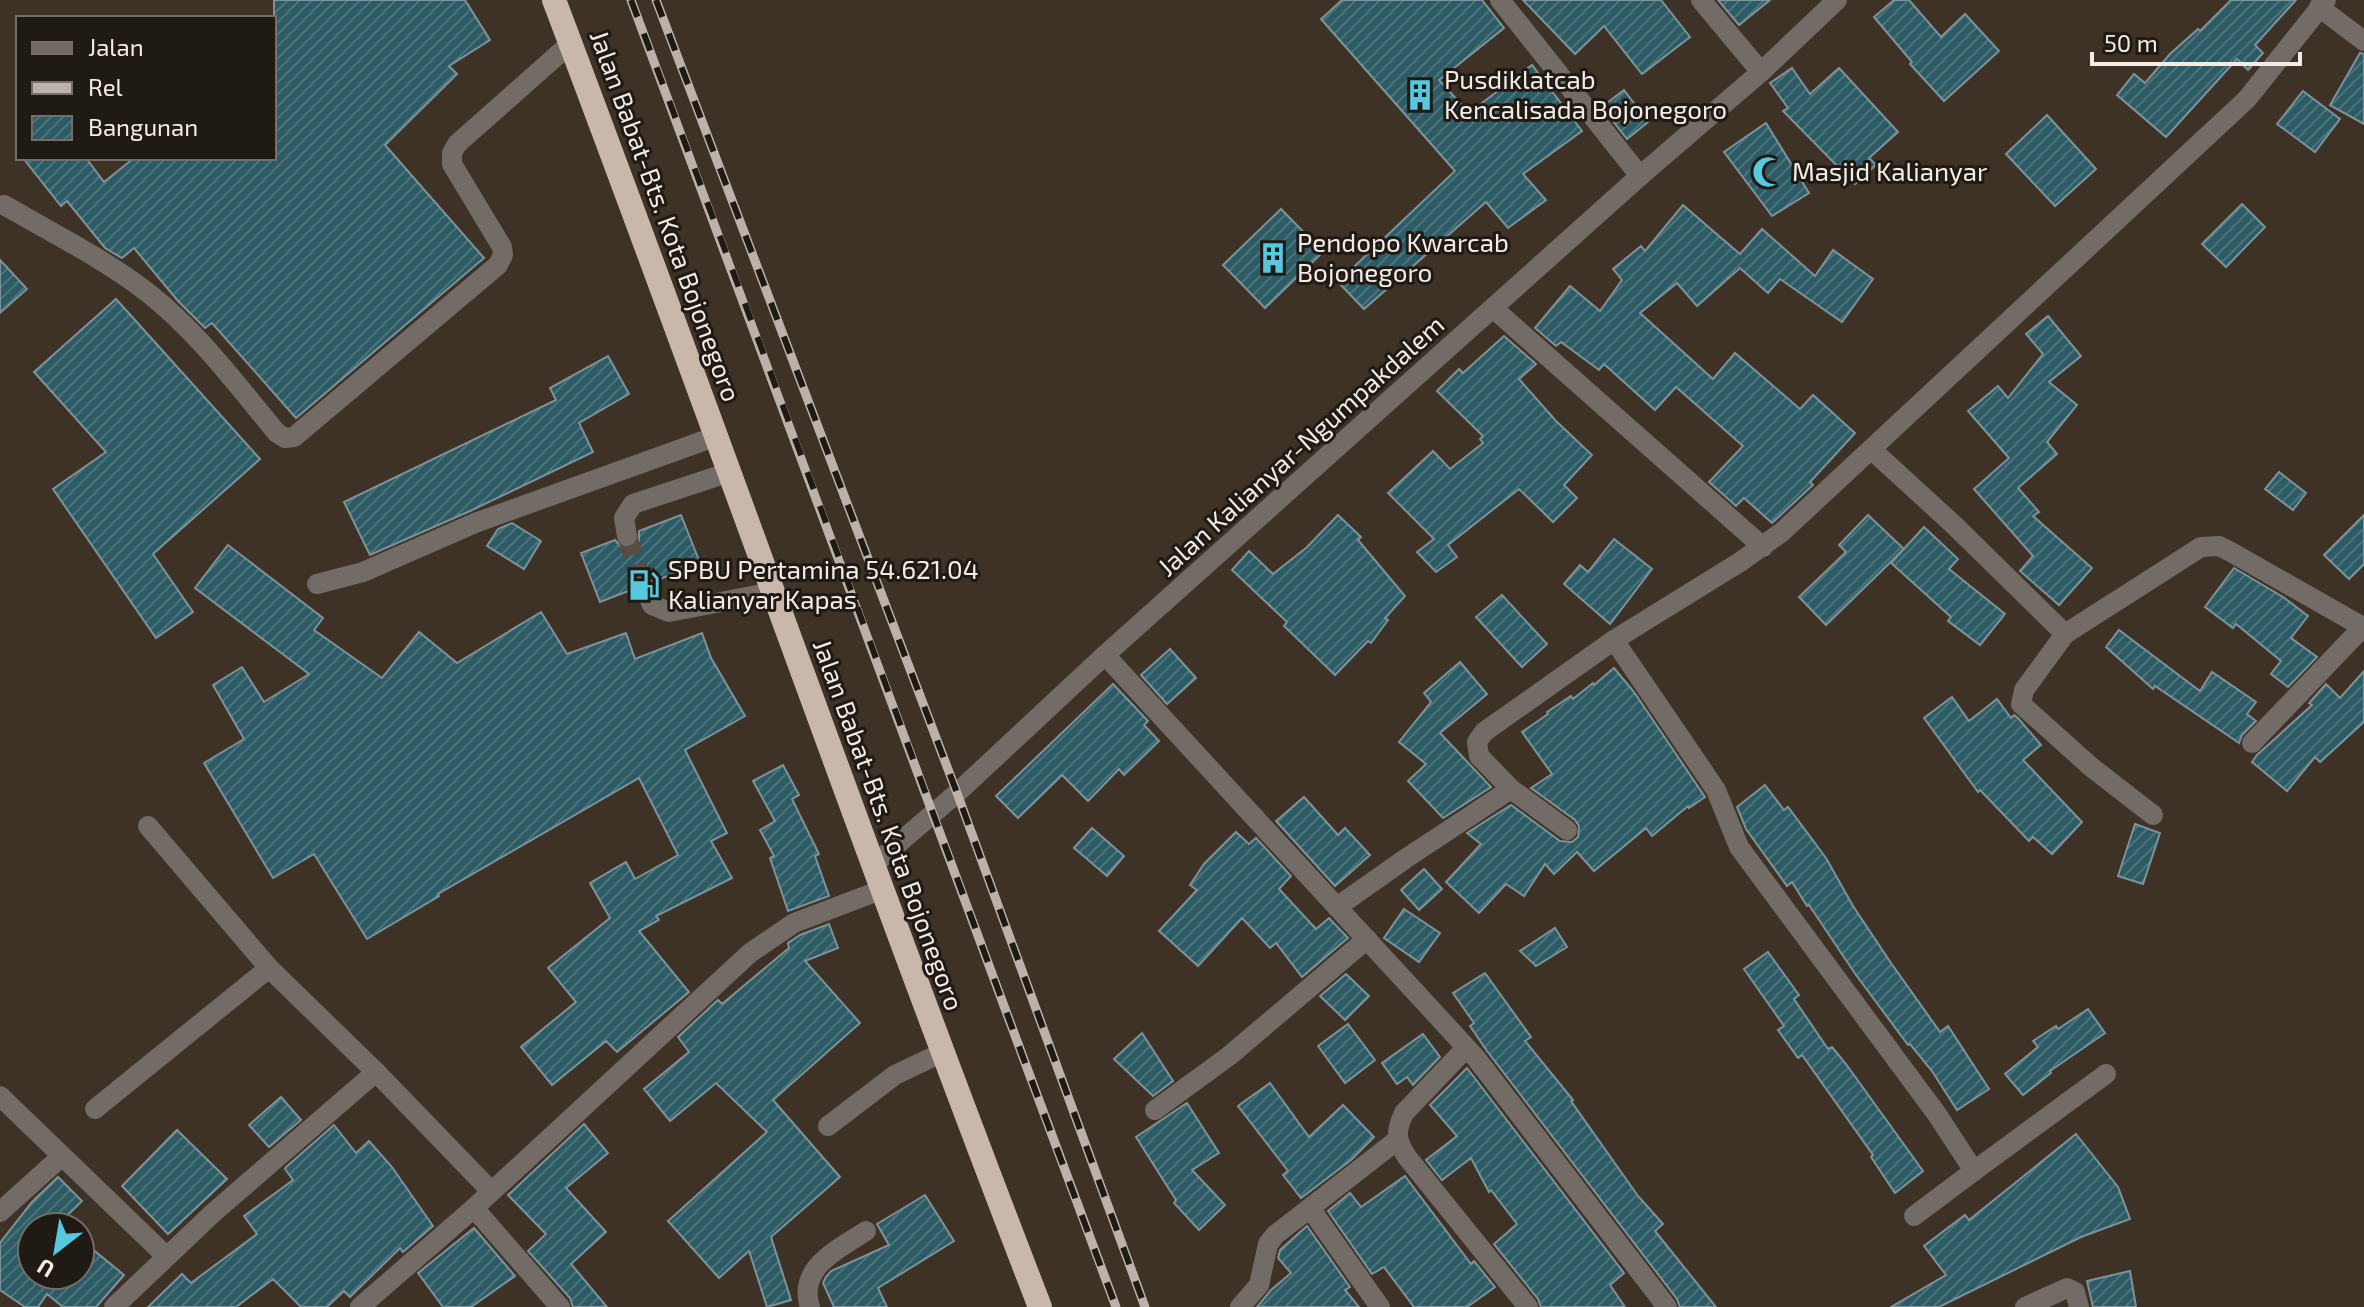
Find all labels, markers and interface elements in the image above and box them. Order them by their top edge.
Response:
legend [16,16,276,160]
scale bar [2092,16,2300,66]
street label: Jalan Babat-Bts. Kota Bojonegoro [585,26,748,405]
text: 50 m [2104,28,2158,57]
text: Jalan [88,32,144,61]
place label: Pusdiklatcab Kencalisada Bojonegoro [1444,63,1727,124]
text: Rel [88,72,123,101]
building icon: Pusdiklatcab Kencalisada Bojonegoro [1403,78,1437,112]
text: Bangunan [88,112,198,141]
mosque icon: Masjid Kalianyar [1751,155,1785,189]
place label: Masjid Kalianyar [1792,155,1987,186]
place label: Pendopo Kwarcab Bojonegoro [1297,226,1509,287]
building icon: Pendopo Kwarcab Bojonegoro [1256,241,1290,275]
street label: Jalan Kalianyar-Ngumpakdalem [1151,308,1449,582]
place label: SPBU Pertamina 54.621.04 Kalianyar Kapas [668,553,979,614]
fuel station icon: SPBU Pertamina 54.621.04 Kalianyar Kapas [627,568,661,602]
street label: Jalan Babat-Bts. Kota Bojonegoro [808,635,971,1014]
north arrow [16,1211,96,1291]
text: U [32,1254,58,1284]

